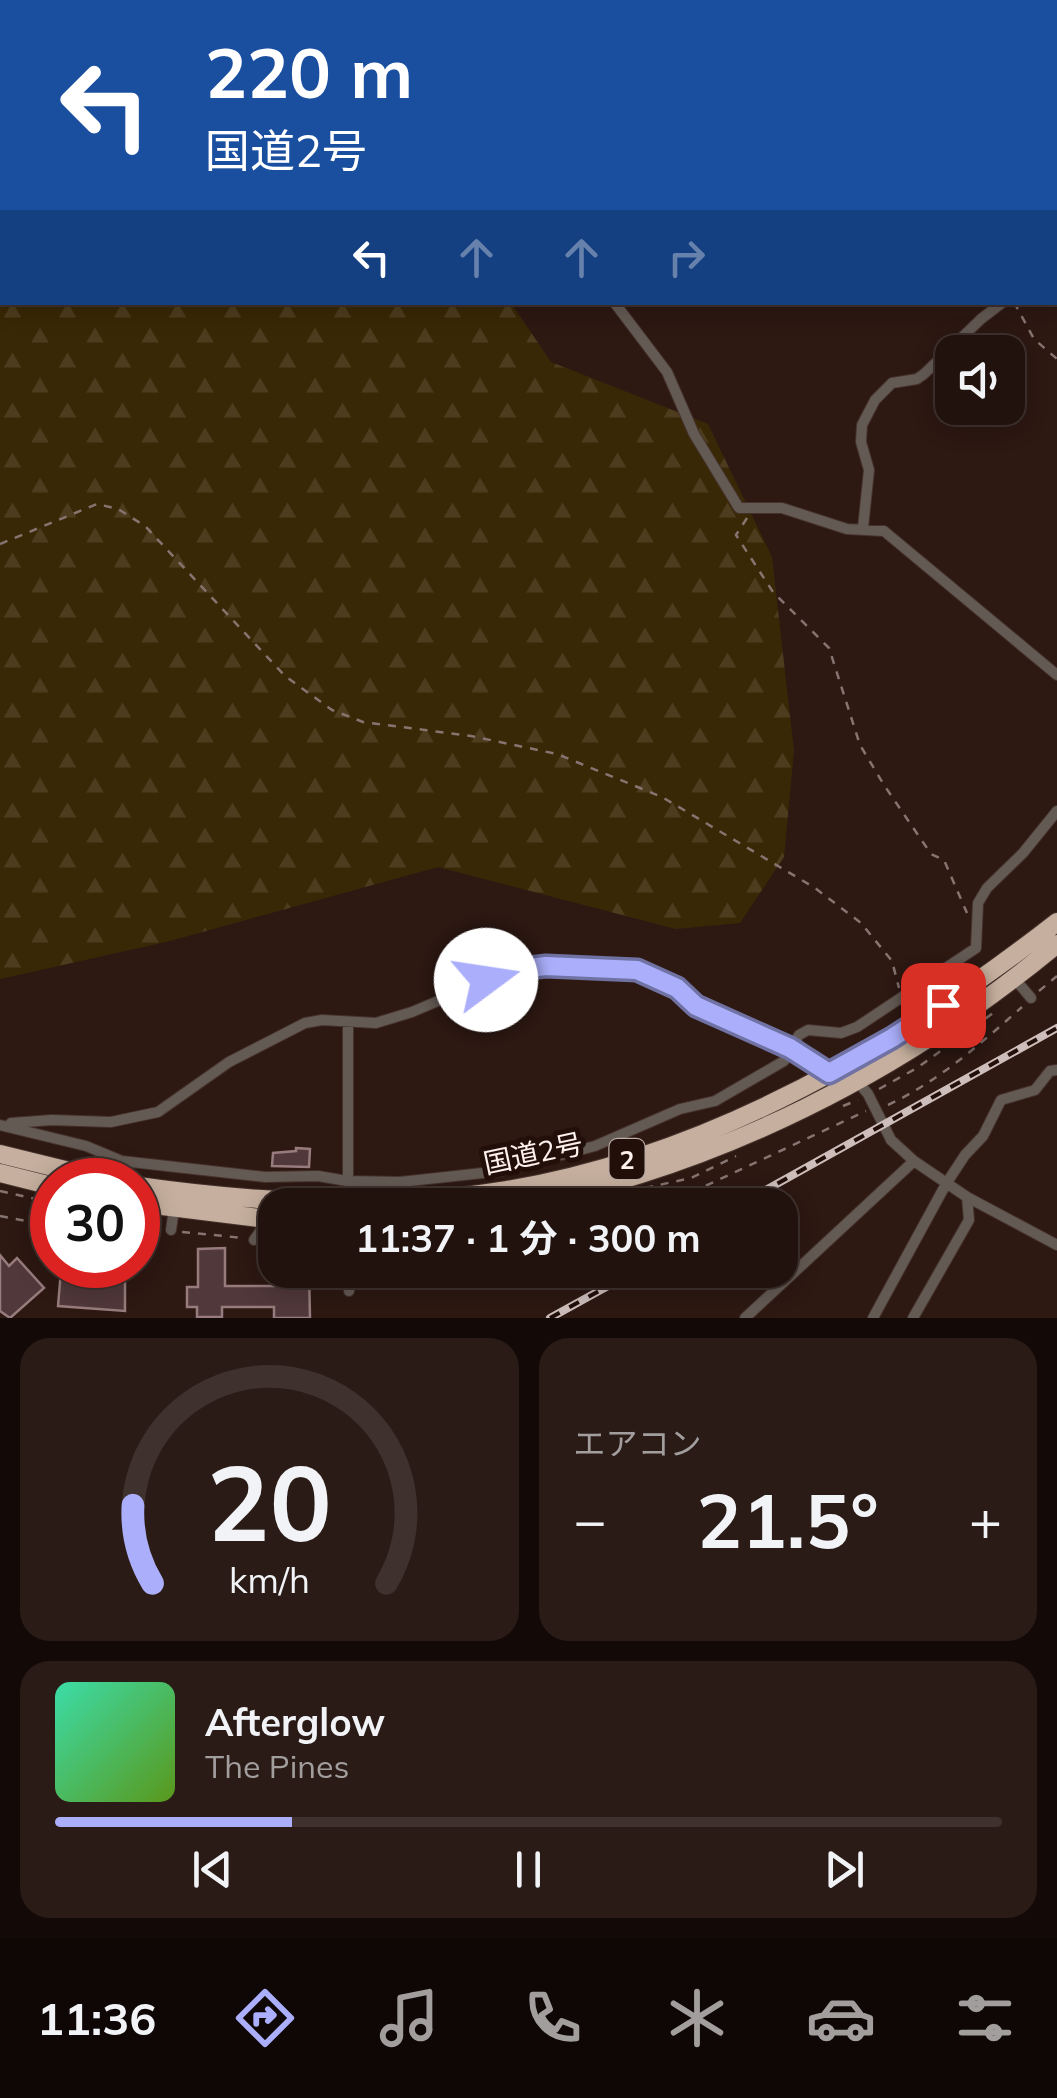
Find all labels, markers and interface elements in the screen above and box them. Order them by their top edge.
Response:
text: 220 m [205,28,413,116]
icon: left [40,40,170,170]
text: 国道2号 [205,122,367,178]
icon: left [344,230,399,285]
icon: ahead [449,230,504,285]
icon: ahead [554,230,609,285]
icon: right [659,230,714,285]
map controls [935,335,1025,425]
button: sound [935,335,1025,425]
position arrow [434,928,538,1032]
pin [901,963,986,1048]
icon: arrive [916,978,971,1033]
street label: 国道2号 [480,1125,586,1181]
road number: 2 [610,1139,644,1179]
speed limit sign: 30 [30,1158,160,1288]
text: 11:37 · 1 分 · 300 m [355,1214,701,1262]
text: エアコン [574,1423,702,1463]
text: 20 [207,1436,332,1567]
text: 21.5° [697,1473,879,1567]
text: − [574,1485,607,1554]
text: + [969,1485,1002,1554]
text: km/h [229,1557,310,1602]
text: Afterglow [205,1698,385,1746]
text: The Pines [205,1746,349,1786]
icon: previous [185,1842,240,1897]
icon: pause [501,1842,556,1897]
icon: next [817,1842,872,1897]
icon: directions [230,1983,300,2053]
icon: music [374,1983,444,2053]
icon: phone [518,1983,588,2053]
icon: climate [662,1983,732,2053]
icon: car [806,1983,876,2053]
icon: filters [950,1983,1020,2053]
text: 11:36 [37,1990,156,2046]

